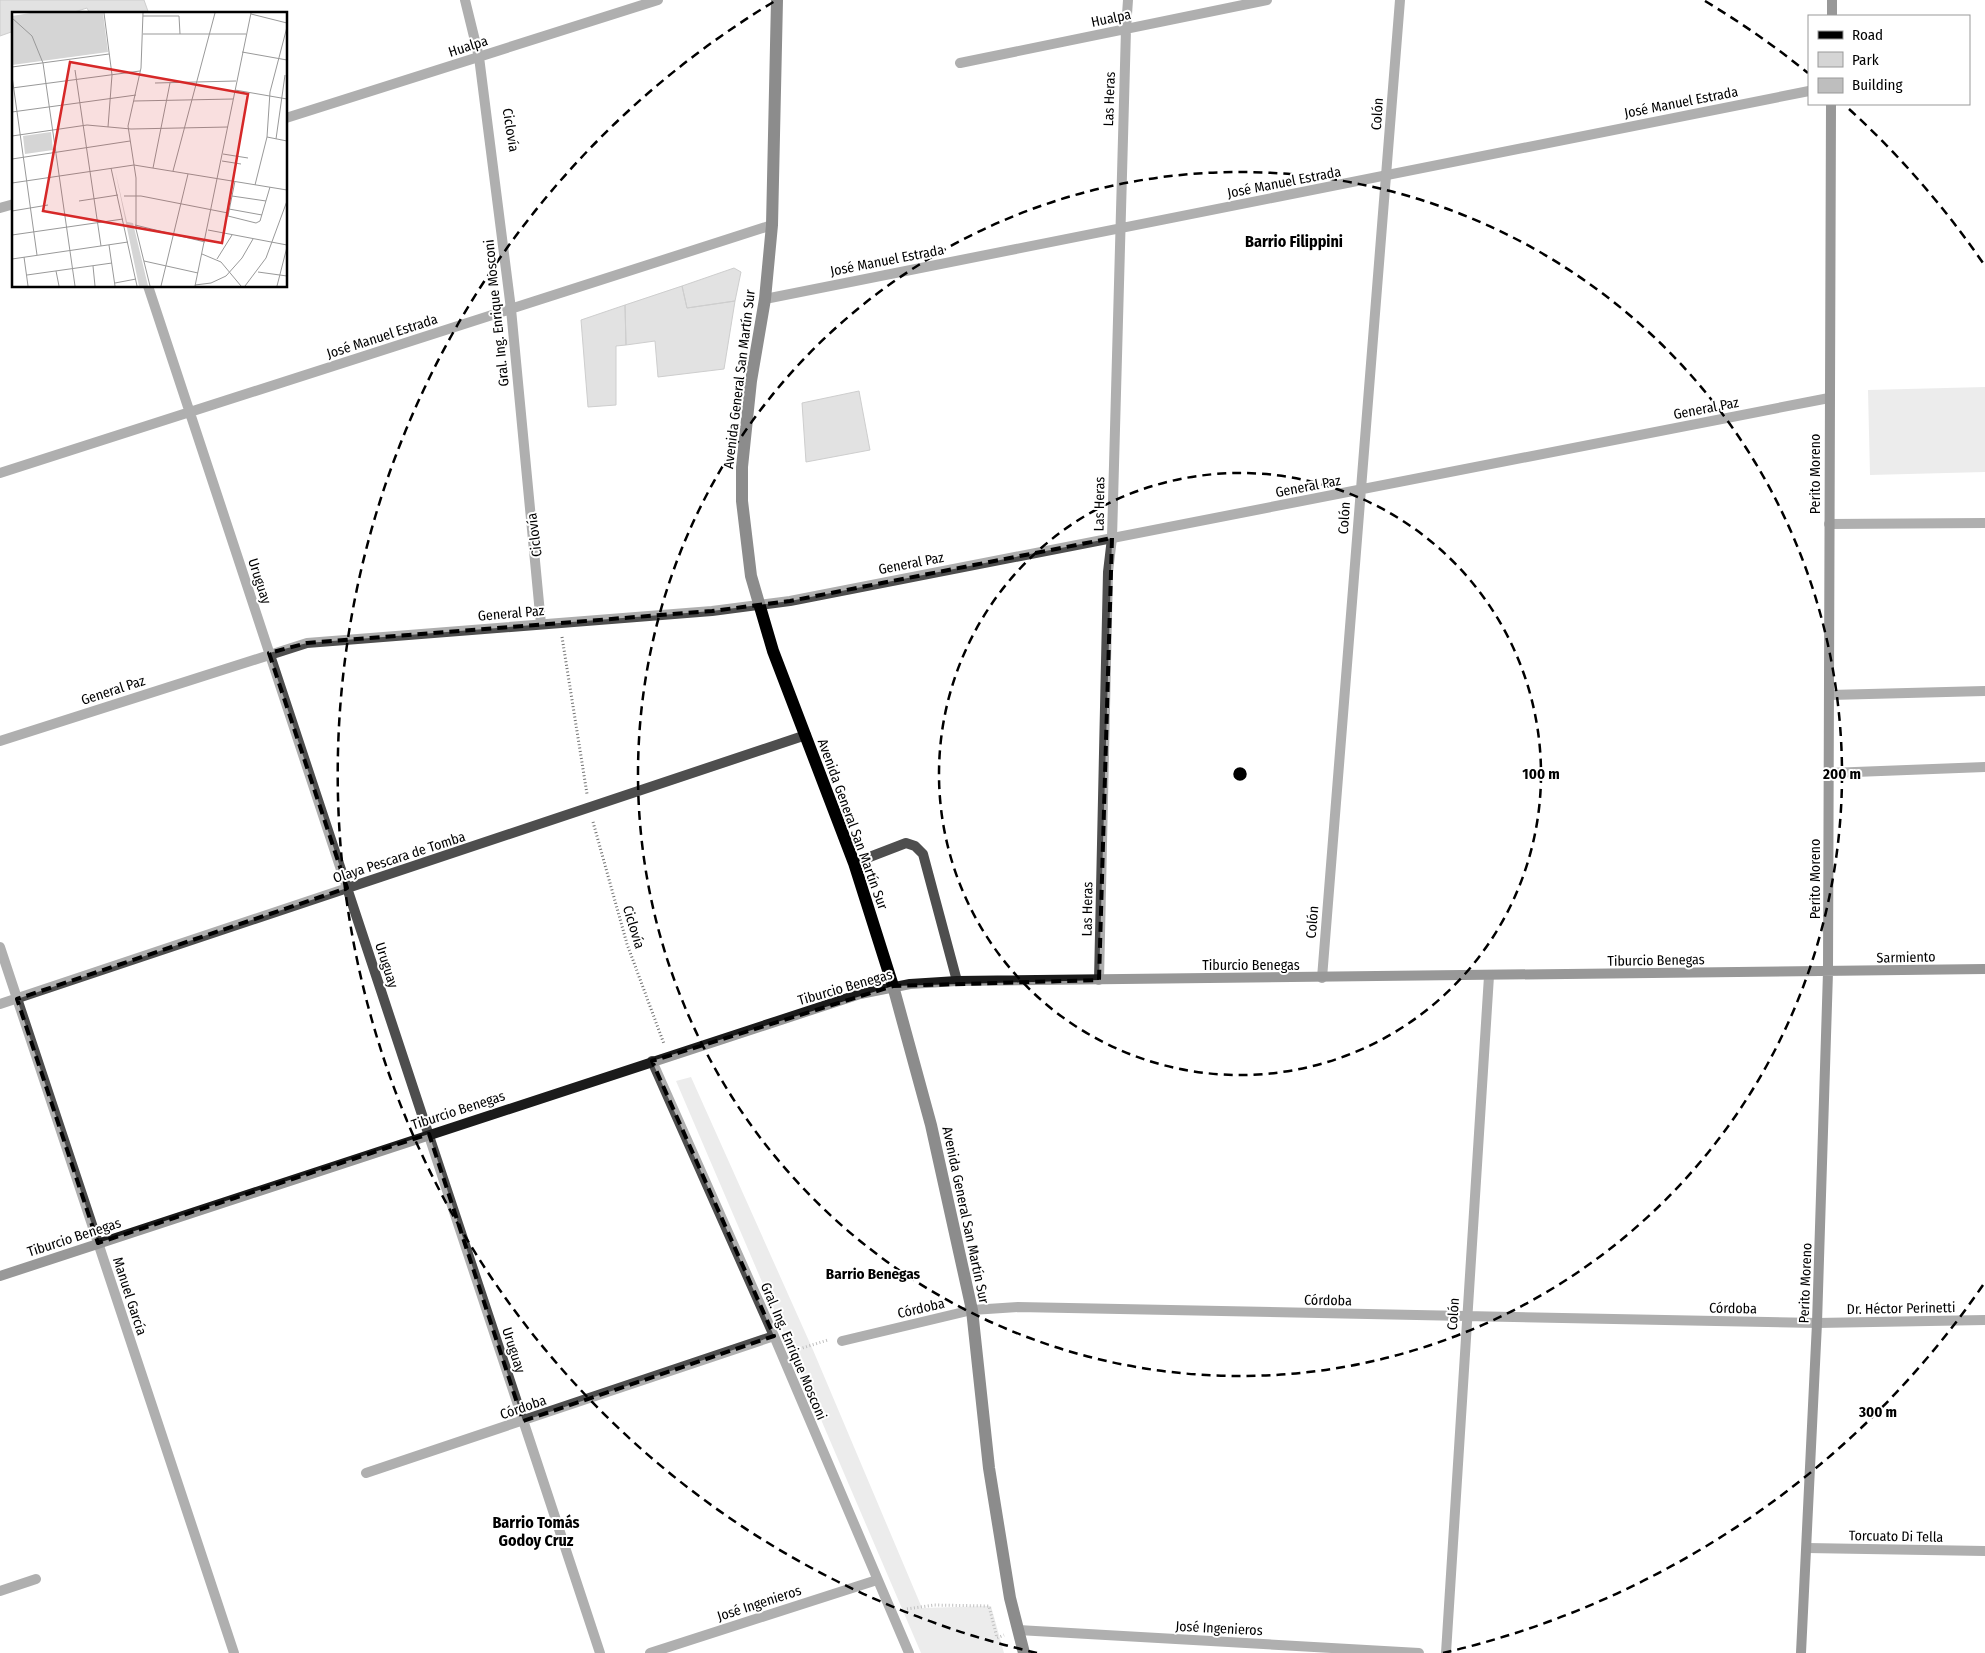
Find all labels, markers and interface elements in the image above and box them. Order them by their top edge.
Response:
street label: Hualpa [1090,6,1133,31]
inset map [12,12,288,288]
legend [1808,15,1970,105]
text: Road [1852,26,1883,44]
street label: Hualpa [446,32,490,61]
text: Park [1852,51,1879,69]
street label: Las Heras [1100,71,1119,127]
text: Building [1852,76,1903,94]
street label: José Manuel Estrada [1623,83,1740,122]
street label: Colón [1368,97,1387,131]
street label: Ciclovía [499,107,522,153]
street label: José Manuel Estrada [1226,163,1343,202]
district label: Barrio Filippini [1245,232,1343,251]
street label: Gral. Ing. Enrique Mosconi [480,239,513,387]
street label: José Manuel Estrada [829,241,946,280]
street label: Avenida General San Martín Sur [720,288,759,470]
street label: José Manuel Estrada [325,311,440,362]
street label: General Paz [1672,394,1741,423]
street label: Perito Moreno [1807,434,1824,514]
street label: General Paz [1274,472,1343,501]
street label: Las Heras [1091,476,1108,532]
street label: Colón [1335,501,1354,535]
street label: Ciclovía [523,512,546,558]
street label: General Paz [877,549,946,578]
street label: Uruguay [244,556,275,607]
street label: General Paz [477,602,545,625]
street label: General Paz [79,672,148,709]
street label: Avenida General San Martín Sur [814,736,891,912]
centre of rings [1231,765,1249,783]
text: 100 m [1522,765,1560,783]
text: 200 m [1822,765,1861,783]
street label: Olaya Pescara de Tomba [331,828,468,887]
street label: Perito Moreno [1807,839,1824,919]
street label: Las Heras [1079,881,1096,937]
street label: Ciclovía [619,904,648,951]
street label: Colón [1303,905,1322,939]
street label: Uruguay [371,940,402,991]
street label: Sarmiento [1876,948,1936,967]
street label: Tiburcio Benegas [1607,951,1705,970]
street label: Tiburcio Benegas [1202,957,1300,974]
street label: Tiburcio Benegas [796,966,894,1009]
street label: Tiburcio Benegas [409,1087,507,1134]
street label: Avenida General San Martín Sur [938,1125,993,1305]
street label: Tiburcio Benegas [25,1214,123,1261]
street label: Perito Moreno [1796,1242,1815,1324]
street label: Manuel García [109,1255,150,1338]
district label: Barrio Benegas [826,1265,921,1283]
street label: Gral. Ing. Enrique Mosconi [757,1280,830,1422]
street label: Córdoba [1304,1292,1352,1309]
street label: Córdoba [896,1295,946,1322]
street label: Colón [1444,1297,1463,1331]
street label: Dr. Héctor Perinetti [1847,1299,1955,1318]
street label: Córdoba [1709,1300,1757,1317]
street label: Uruguay [498,1325,529,1376]
street label: Córdoba [498,1392,549,1423]
text: 300 m [1858,1403,1897,1421]
district label: Barrio Tomás Godoy Cruz [492,1513,580,1550]
street label: Torcuato Di Tella [1849,1527,1943,1546]
street label: José Ingenieros [715,1582,803,1625]
street label: José Ingenieros [1175,1618,1263,1639]

